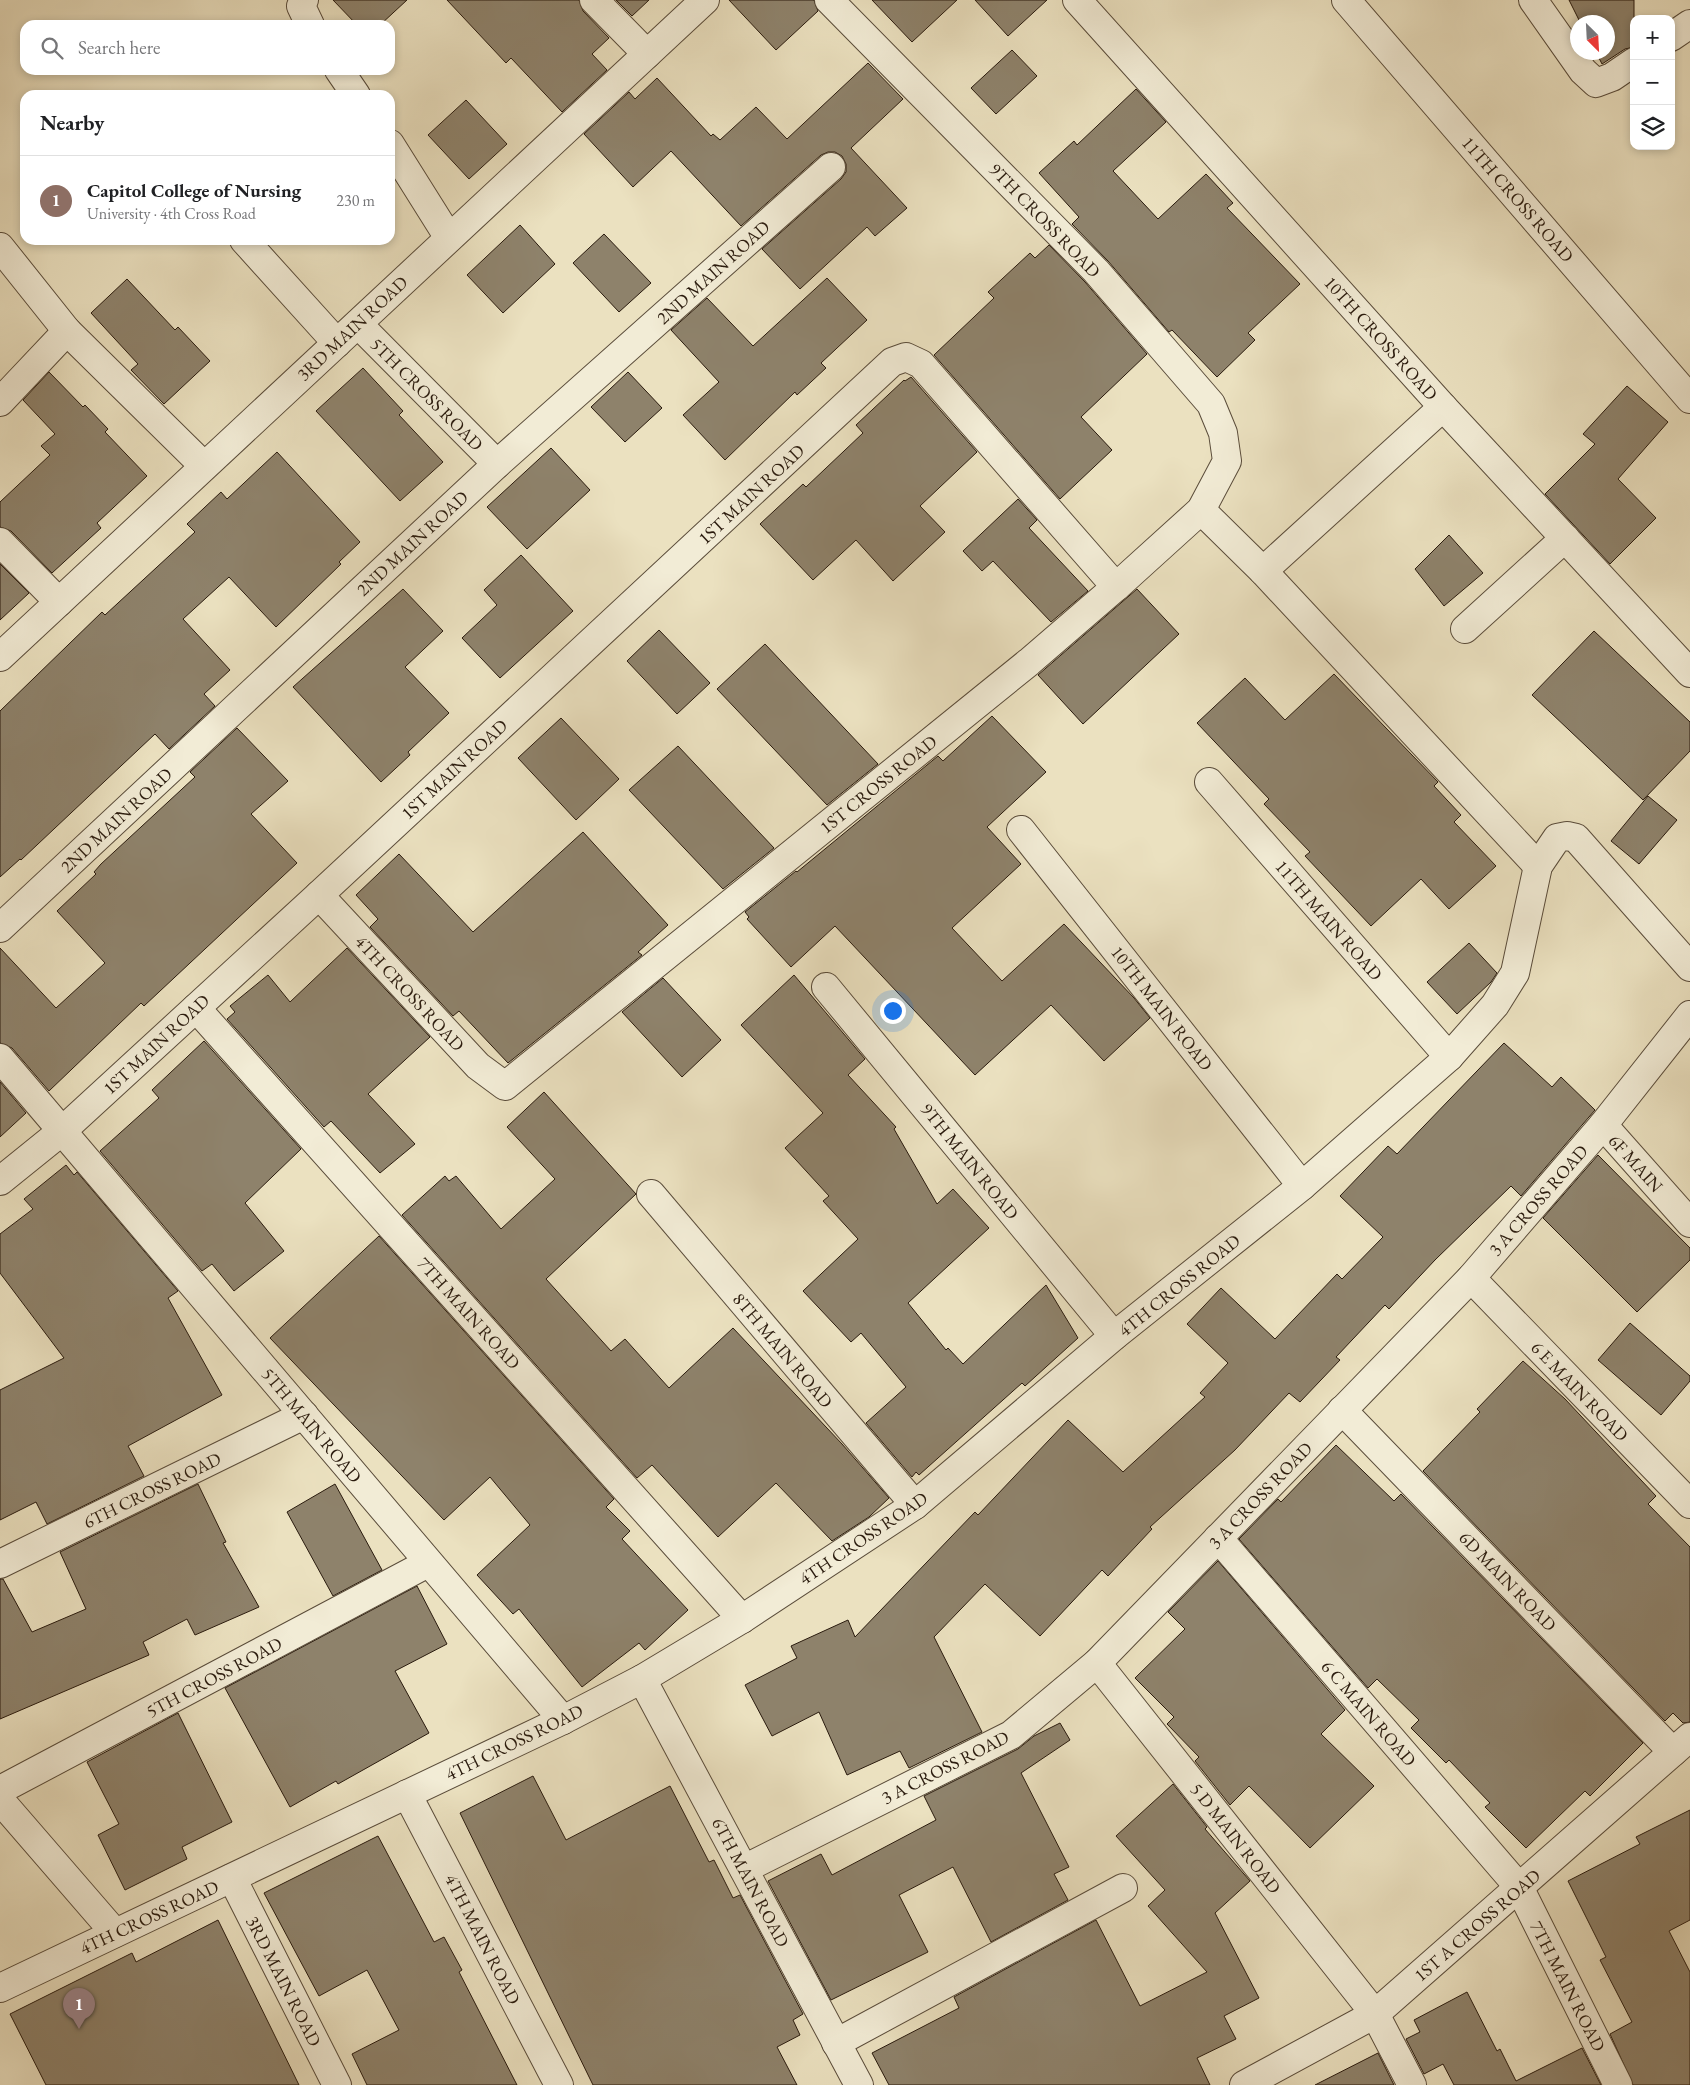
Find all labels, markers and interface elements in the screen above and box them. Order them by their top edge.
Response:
north arrow [1570,15,1615,60]
map controls [1630,15,1675,150]
button: + [1630,15,1675,60]
search box [20,20,395,75]
icon: search [38,34,66,62]
text: Search here [78,35,160,60]
button: − [1630,60,1675,105]
button: layers [1630,105,1675,150]
text: Nearby [40,109,104,136]
street label: 11TH CROSS ROAD [1457,131,1579,267]
street label: 9TH CROSS ROAD [984,158,1106,282]
text: Capitol College of Nursing [87,178,301,203]
text: 1 [52,190,60,211]
text: 230 m [336,190,375,211]
text: University · 4th Cross Road [87,203,256,224]
street label: 2ND MAIN ROAD [652,215,774,329]
street label: 3RD MAIN ROAD [292,271,412,385]
street label: 10TH CROSS ROAD [1319,271,1443,405]
street label: 5TH CROSS ROAD [366,333,488,455]
street label: 1ST MAIN ROAD [693,439,809,549]
street label: 2ND MAIN ROAD [351,485,473,601]
street label: 1ST MAIN ROAD [396,714,512,824]
street label: 1ST CROSS ROAD [815,730,941,838]
street label: 2ND MAIN ROAD [55,762,177,878]
street label: 11TH MAIN ROAD [1270,855,1388,985]
street label: 4TH CROSS ROAD [350,930,470,1056]
street label: 10TH MAIN ROAD [1106,941,1218,1075]
street label: 1ST MAIN ROAD [98,989,214,1099]
your location [880,998,906,1024]
street label: 9TH MAIN ROAD [916,1098,1024,1224]
street label: 6F MAIN [1604,1129,1669,1197]
street label: 3 A CROSS ROAD [1483,1140,1593,1260]
street label: 4TH CROSS ROAD [1113,1229,1245,1341]
street label: 7TH MAIN ROAD [412,1252,526,1374]
street label: 8TH MAIN ROAD [728,1288,838,1412]
street label: 6 E MAIN ROAD [1526,1336,1634,1446]
street label: 5TH MAIN ROAD [257,1363,367,1487]
street label: 3 A CROSS ROAD [1203,1437,1317,1553]
street label: 6TH CROSS ROAD [79,1447,225,1533]
street label: 4TH CROSS ROAD [794,1486,932,1590]
street label: 6D MAIN ROAD [1454,1526,1562,1636]
street label: 5TH CROSS ROAD [142,1631,286,1723]
street label: 6 C MAIN ROAD [1317,1655,1421,1771]
street label: 4TH CROSS ROAD [441,1699,587,1785]
street label: 3 A CROSS ROAD [877,1725,1013,1809]
street label: 5 D MAIN ROAD [1186,1778,1286,1898]
street label: 6TH MAIN ROAD [707,1813,795,1951]
street label: 1ST A CROSS ROAD [1409,1864,1545,1986]
street label: 4TH MAIN ROAD [440,1870,526,2008]
street label: 4TH CROSS ROAD [76,1875,222,1959]
street label: 3RD MAIN ROAD [241,1912,327,2050]
street label: 7TH MAIN ROAD [1525,1917,1611,2055]
pin: 1 [63,1988,95,2029]

